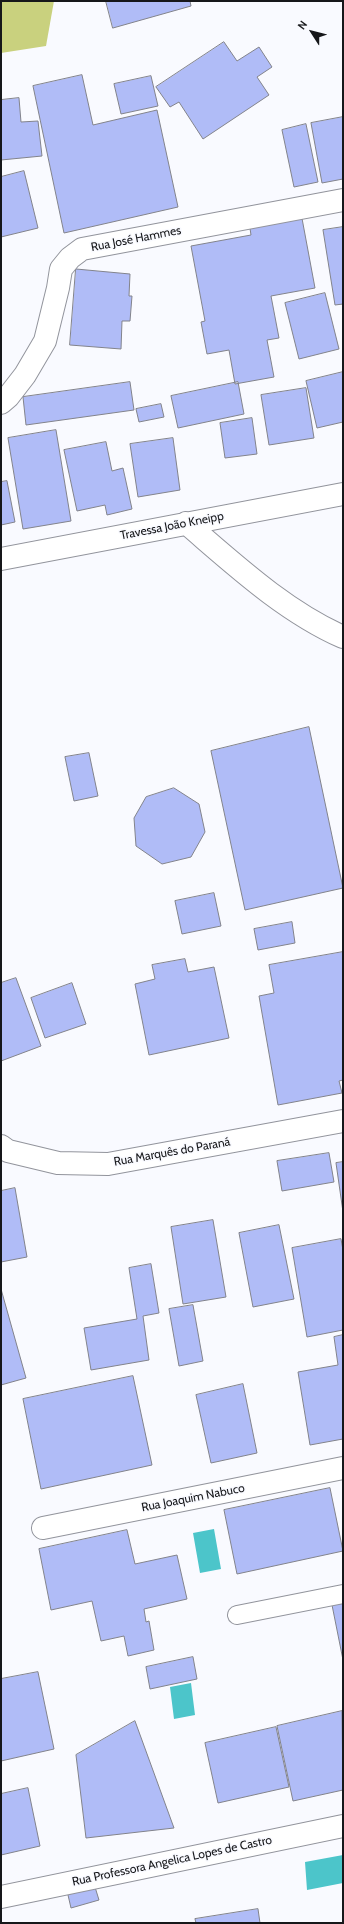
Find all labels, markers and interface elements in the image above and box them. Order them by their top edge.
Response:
north arrow [292,12,332,52]
text: N [294,18,310,32]
street label: Rua José Hammes [90,223,182,255]
street label: Travessa João Kneipp [119,509,225,543]
street label: Rua Marquês do Paraná [113,1135,231,1169]
street label: Rua Joaquim Nabuco [140,1481,246,1515]
street label: Rua Professora Angelica Lopes de Castro [71,1833,273,1889]

